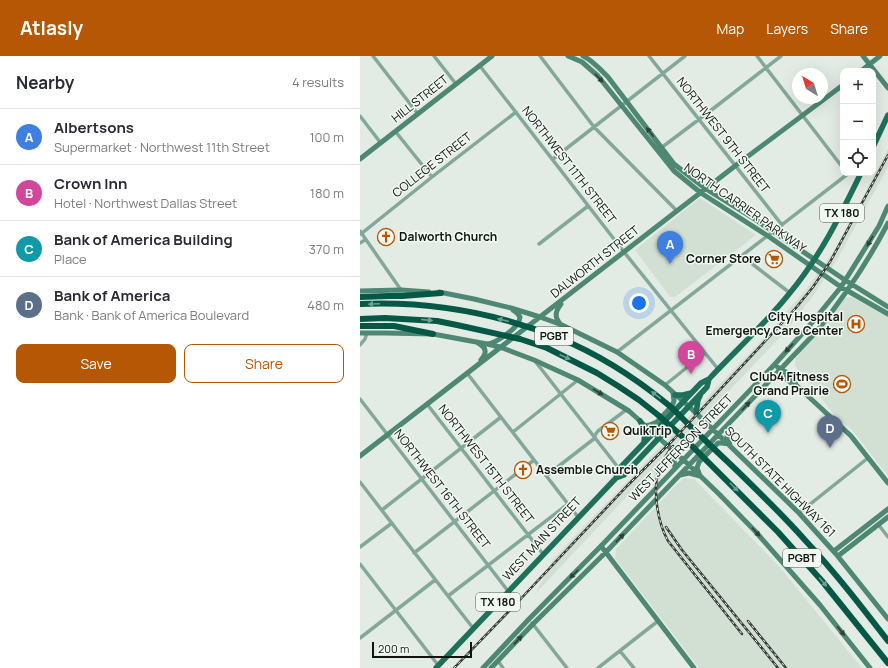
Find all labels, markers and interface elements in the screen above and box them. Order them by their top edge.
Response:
text: Atlasly [20,15,83,41]
text: Map [716,19,744,38]
text: Layers [766,19,808,38]
text: Share [830,19,868,38]
north arrow [792,68,828,104]
map controls [840,68,876,176]
button: + [840,68,876,104]
street label: HILL STREET [388,70,452,126]
text: Nearby [16,71,74,94]
text: 4 results [292,73,344,91]
one-way arrow [595,73,604,83]
street label: NORTHWEST 9TH STREET [673,73,774,197]
street label: NORTHWEST 11TH STREET [518,103,621,227]
button: − [840,104,876,140]
text: Albertsons [54,117,134,138]
one-way arrow [645,126,654,137]
text: A [25,128,33,146]
text: 100 m [309,128,344,146]
street label: COLLEGE STREET [388,128,476,201]
text: Supermarket · Northwest 11th Street [54,138,270,156]
button: locate [840,140,876,176]
street label: NORTH CARRIER PARKWAY [681,159,810,257]
text: Crown Inn [54,173,127,194]
text: B [25,184,33,202]
text: 180 m [310,184,344,202]
text: Hotel · Northwest Dallas Street [54,194,237,212]
road number: TX 180 [820,204,864,222]
street label: DALWORTH STREET [547,221,643,302]
church icon: Dalworth Church [376,227,396,247]
place label: Dalworth Church [399,228,497,245]
text: Bank of America Building [54,229,233,250]
pin: A [657,231,683,264]
one-way arrow [866,235,873,247]
text: C [24,240,34,258]
text: 370 m [309,240,344,258]
supermarket icon: Corner Store [764,249,784,269]
text: Place [54,250,87,268]
place label: Corner Store [686,250,761,267]
text: Bank of America [54,285,170,306]
your location [629,293,649,313]
text: D [24,296,34,314]
text: 480 m [307,296,344,314]
one-way arrow [368,300,380,307]
text: Bank · Bank of America Boulevard [54,306,249,324]
place label: City Hospital Emergency Care Center [706,308,843,339]
hospital icon: City Hospital Emergency Care Center [846,314,866,334]
one-way arrow [421,317,433,324]
one-way arrow [496,317,508,323]
road number: PGBT [535,327,573,345]
pin: B [678,341,704,374]
button: Save [16,344,176,383]
button: Share [184,344,344,383]
one-way arrow [785,344,794,353]
one-way arrow [560,354,571,360]
place label: Club4 Fitness Grand Prairie [750,368,829,399]
sports icon: Club4 Fitness Grand Prairie [832,374,852,394]
one-way arrow [592,389,604,396]
street label: WEST JEFFERSON STREET [625,390,737,505]
one-way arrow [650,391,661,399]
pin: C [755,400,781,433]
street label: NORTHWEST 15TH STREET [435,401,539,527]
one-way arrow [741,401,750,411]
pin: D [817,415,843,448]
supermarket icon: QuikTrip [600,421,620,441]
place label: QuikTrip [623,422,672,439]
street label: SOUTH STATE HIGHWAY 161 [721,423,839,541]
street label: NORTHWEST 16TH STREET [390,426,495,553]
church icon: Assemble Church [513,460,533,480]
place label: Assemble Church [536,461,638,478]
one-way arrow [729,482,739,492]
street label: WEST MAIN STREET [498,493,585,584]
one-way arrow [752,527,761,537]
one-way arrow [615,533,625,543]
road number: PGBT [783,549,821,567]
one-way arrow [569,569,579,579]
one-way arrow [818,577,827,587]
road number: TX 180 [476,593,520,611]
one-way arrow [836,626,845,637]
one-way arrow [513,635,523,645]
scale bar [372,640,472,659]
text: 200 m [378,641,409,656]

